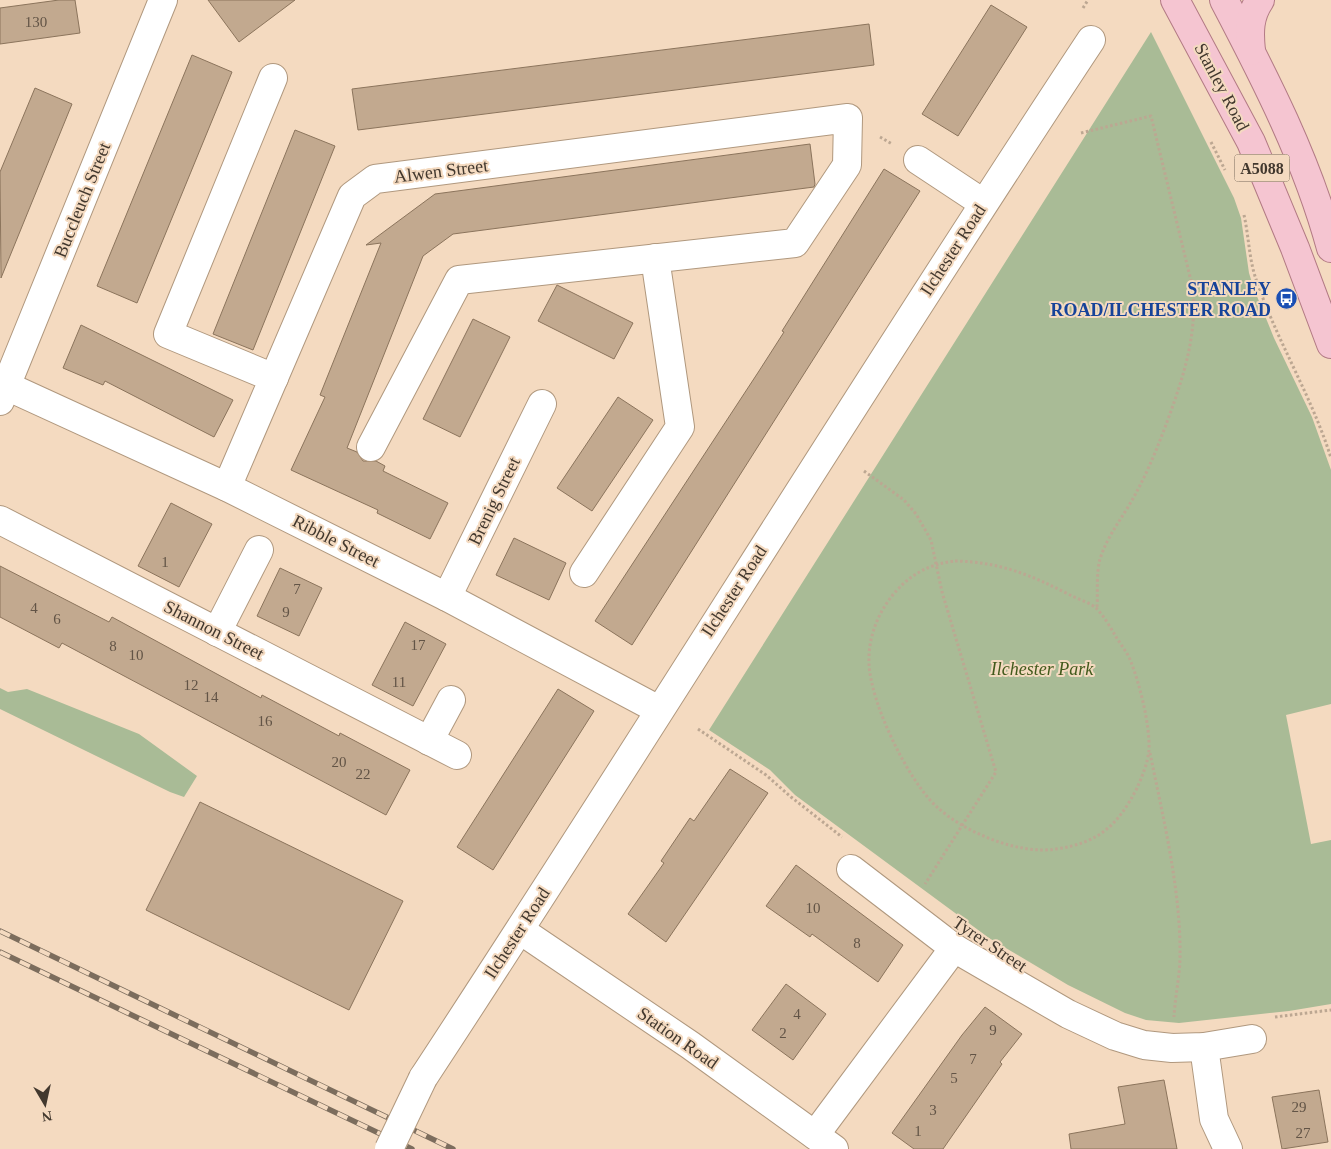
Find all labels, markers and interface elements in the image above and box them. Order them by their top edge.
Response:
house number: 130 [25,14,47,30]
street label: Stanley Road [1191,40,1253,134]
street label: Buccleuch Street [50,139,114,261]
road number: A5088 [1234,154,1290,182]
street label: Alwen Street [393,155,489,187]
street label: Ilchester Road [916,201,990,299]
place label: STANLEY ROAD/ILCHESTER ROAD [1050,279,1271,320]
bus stop icon: STANLEY ROAD/ILCHESTER ROAD [1275,287,1299,311]
street label: Brenig Street [464,454,524,548]
street label: Ribble Street [289,511,383,571]
street label: Ilchester Road [697,542,771,640]
house number: 1 [161,554,169,570]
house number: 7 [293,581,301,597]
street label: Shannon Street [161,596,267,664]
house number: 4 [30,600,38,616]
house number: 9 [282,604,290,620]
house number: 6 [53,611,61,627]
house number: 17 [411,637,426,653]
house number: 8 [109,638,117,654]
house number: 10 [129,647,144,663]
park label: Ilchester Park [990,659,1094,679]
house number: 11 [392,674,406,690]
house number: 12 [184,677,199,693]
house number: 14 [204,689,219,705]
house number: 16 [258,713,273,729]
house number: 20 [332,754,347,770]
house number: 22 [356,766,371,782]
street label: Ilchester Road [480,884,554,982]
house number: 10 [806,900,821,916]
street label: Tyrer Street [949,912,1031,976]
house number: 8 [853,935,861,951]
street label: Station Road [634,1003,722,1073]
house number: 4 [793,1006,801,1022]
house number: 9 [989,1022,997,1038]
house number: 2 [779,1025,787,1041]
house number: 7 [969,1051,977,1067]
house number: 5 [950,1070,958,1086]
north arrow [20,1079,70,1129]
house number: 29 [1292,1099,1307,1115]
house number: 3 [929,1102,937,1118]
text: N [41,1108,53,1125]
house number: 1 [914,1123,922,1139]
house number: 27 [1296,1125,1311,1141]

